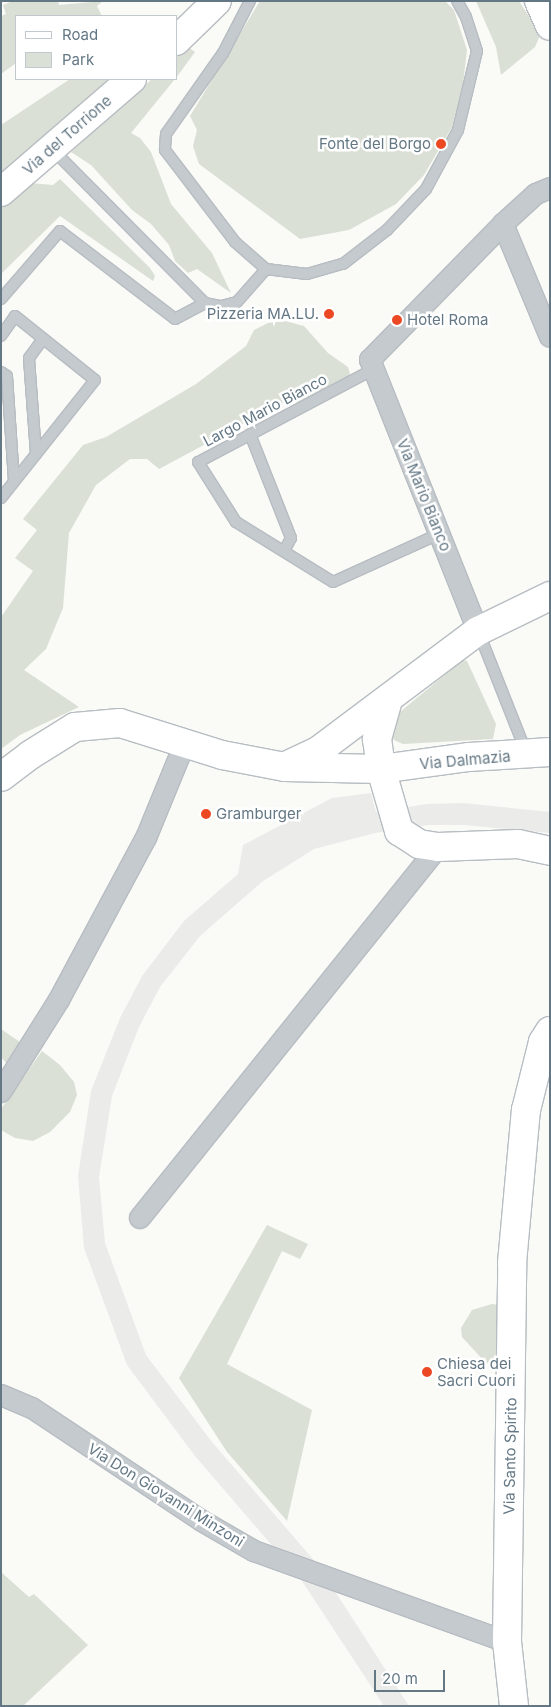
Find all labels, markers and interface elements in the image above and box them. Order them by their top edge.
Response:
legend [15,15,178,80]
text: Road [62,25,98,44]
text: Park [62,50,94,69]
street label: Via del Torrione [19,91,115,179]
place label: Fonte del Borgo [319,135,431,153]
marker: Fonte del Borgo [435,138,447,150]
place label: Pizzeria MA.LU. [207,305,319,323]
marker: Pizzeria MA.LU. [323,308,335,320]
place label: Hotel Roma [407,311,488,329]
marker: Hotel Roma [391,314,403,326]
street label: Largo Mario Bianco [200,370,330,450]
street label: Via Mario Bianco [393,436,455,554]
street label: Via Dalmazia [419,747,511,773]
place label: Gramburger [216,805,301,823]
marker: Gramburger [200,808,212,820]
place label: Chiesa dei Sacri Cuori [437,1354,516,1389]
marker: Chiesa dei Sacri Cuori [421,1366,433,1378]
street label: Via Santo Spirito [500,1397,520,1515]
street label: Via Don Giovanni Minzoni [84,1439,248,1551]
scale bar [376,1660,447,1692]
text: 20 m [382,1669,418,1688]

